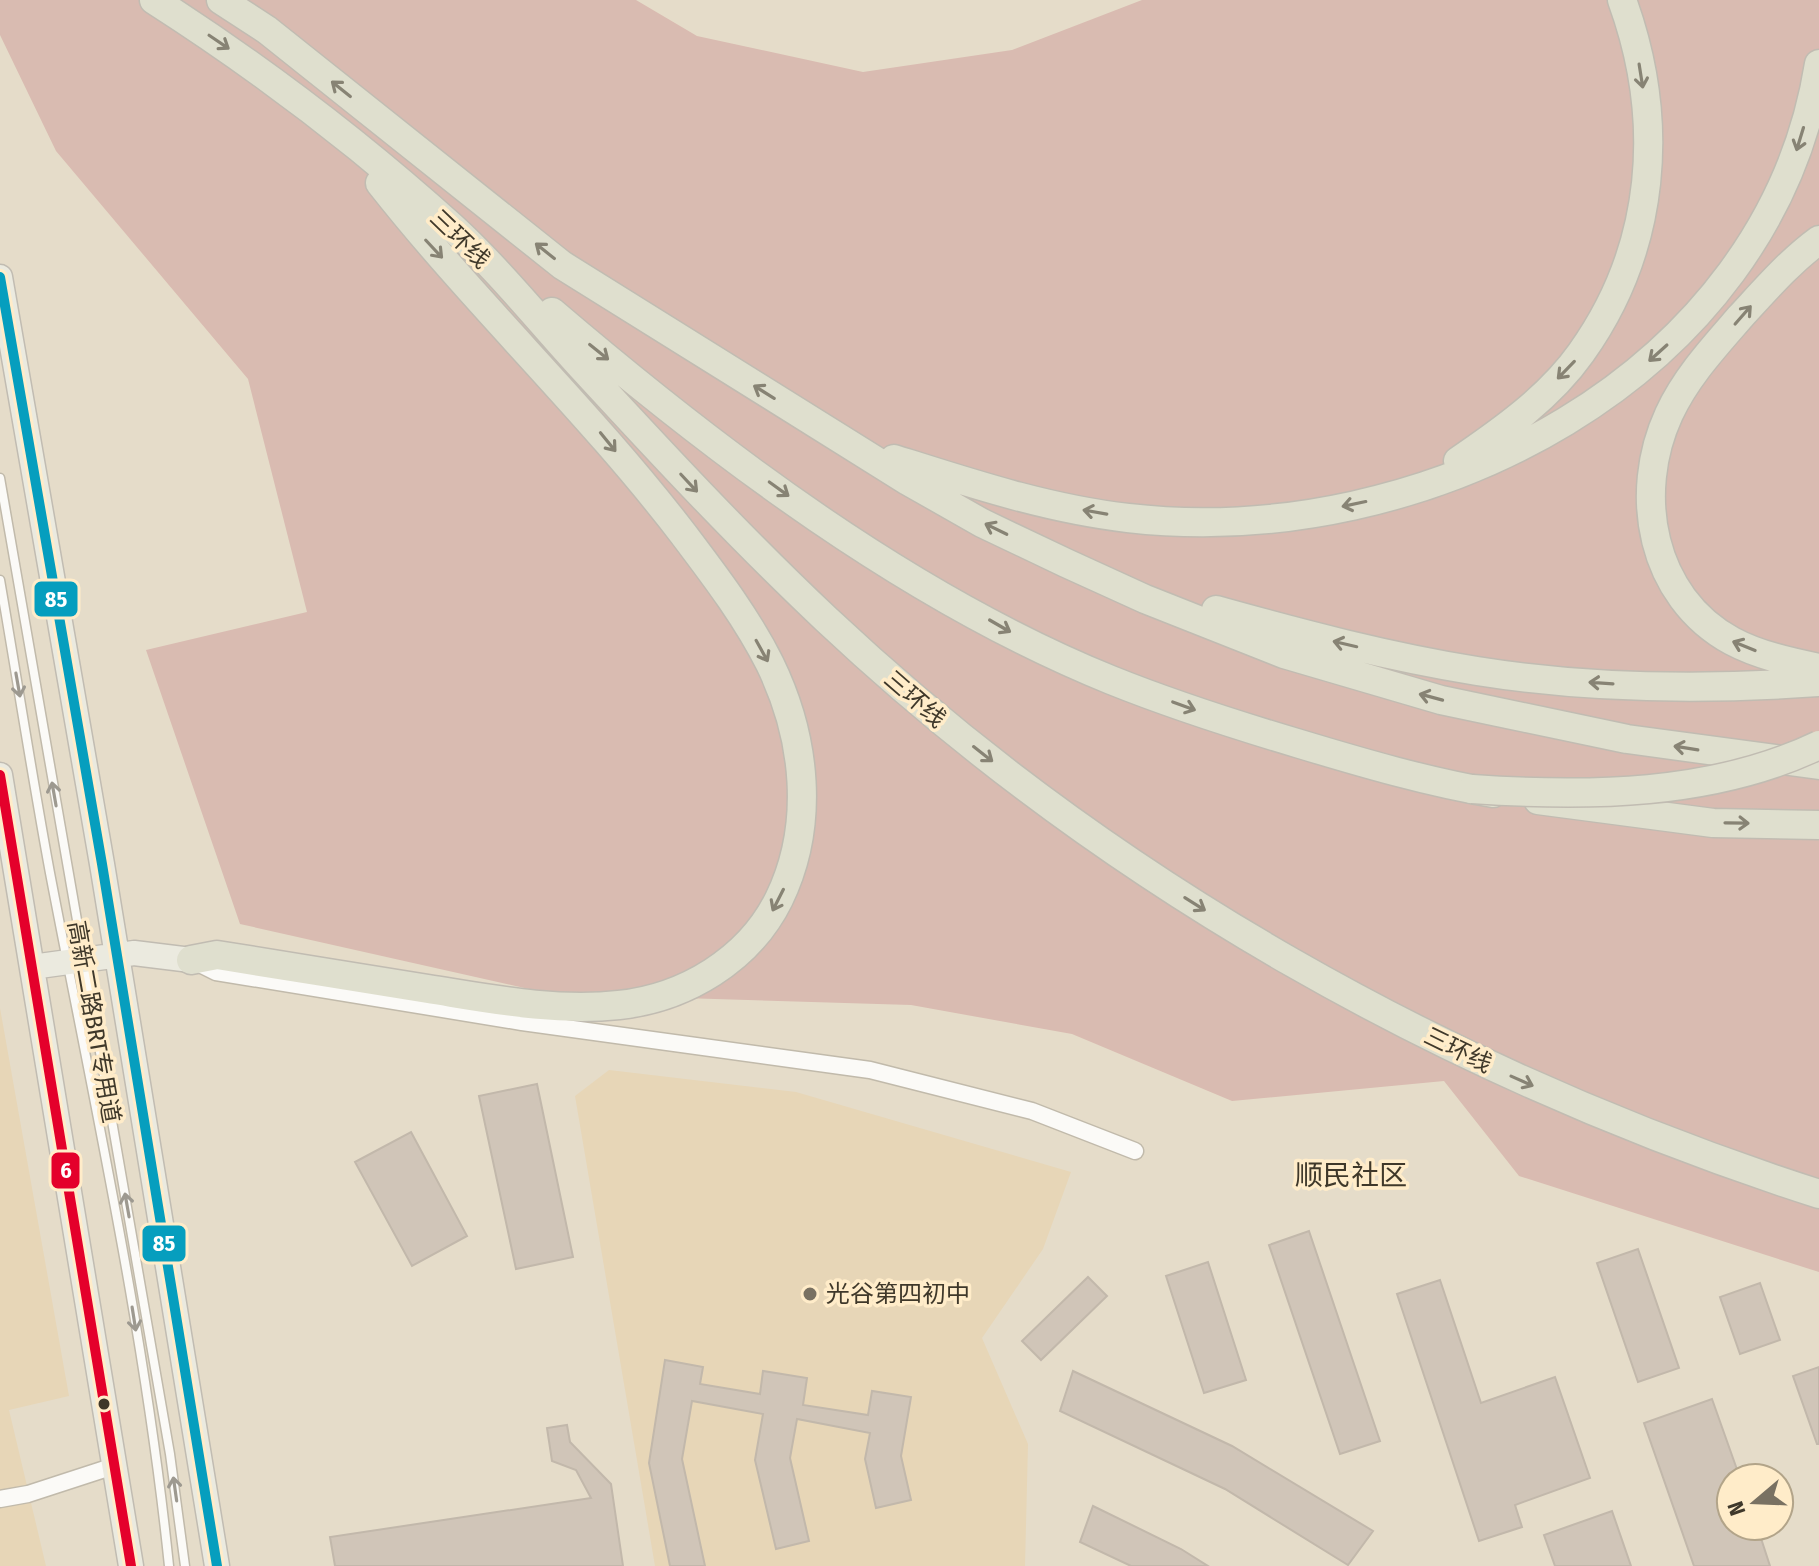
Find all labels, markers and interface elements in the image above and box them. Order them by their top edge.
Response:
one-way arrow [208,34,230,51]
one-way arrow [1634,62,1649,88]
one-way arrow [331,81,352,98]
one-way arrow [1791,126,1806,151]
street label: 三环线 [424,204,496,274]
one-way arrow [425,238,443,258]
one-way arrow [535,243,556,260]
one-way arrow [1734,305,1752,325]
one-way arrow [588,343,609,361]
one-way arrow [1648,344,1668,362]
one-way arrow [1556,360,1575,380]
one-way arrow [753,383,775,400]
one-way arrow [600,431,617,452]
one-way arrow [680,473,699,493]
one-way arrow [768,481,790,497]
one-way arrow [1341,497,1367,512]
one-way arrow [1083,504,1109,519]
one-way arrow [984,521,1008,536]
line badge: 85 [33,580,79,618]
text: 85 [45,586,67,613]
one-way arrow [988,618,1011,634]
one-way arrow [1332,636,1358,651]
one-way arrow [1732,637,1757,652]
one-way arrow [755,638,771,662]
street label: 三环线 [879,665,951,733]
one-way arrow [11,671,26,697]
one-way arrow [1588,675,1615,690]
one-way arrow [1419,689,1445,704]
one-way arrow [1171,700,1196,714]
one-way arrow [1674,740,1699,755]
one-way arrow [971,746,993,763]
one-way arrow [45,782,60,808]
one-way arrow [1723,816,1750,831]
one-way arrow [770,887,786,911]
one-way arrow [1183,896,1206,912]
street label: 高新二路BRT专用道 [62,919,126,1125]
street label: 三环线 [1420,1022,1496,1078]
one-way arrow [1509,1074,1534,1089]
line badge: 6 [50,1151,81,1190]
text: 6 [60,1157,72,1184]
district label: 顺民社区 [1295,1159,1407,1192]
one-way arrow [119,1192,134,1218]
line badge: 85 [141,1224,187,1263]
text: 85 [153,1230,175,1257]
place label: 光谷第四初中 [826,1280,970,1308]
marker: 光谷第四初中 [801,1285,819,1303]
one-way arrow [127,1306,142,1331]
unlabelled marker [96,1396,112,1412]
north arrow [1715,1462,1795,1542]
one-way arrow [167,1476,182,1503]
text: N [1722,1498,1751,1519]

